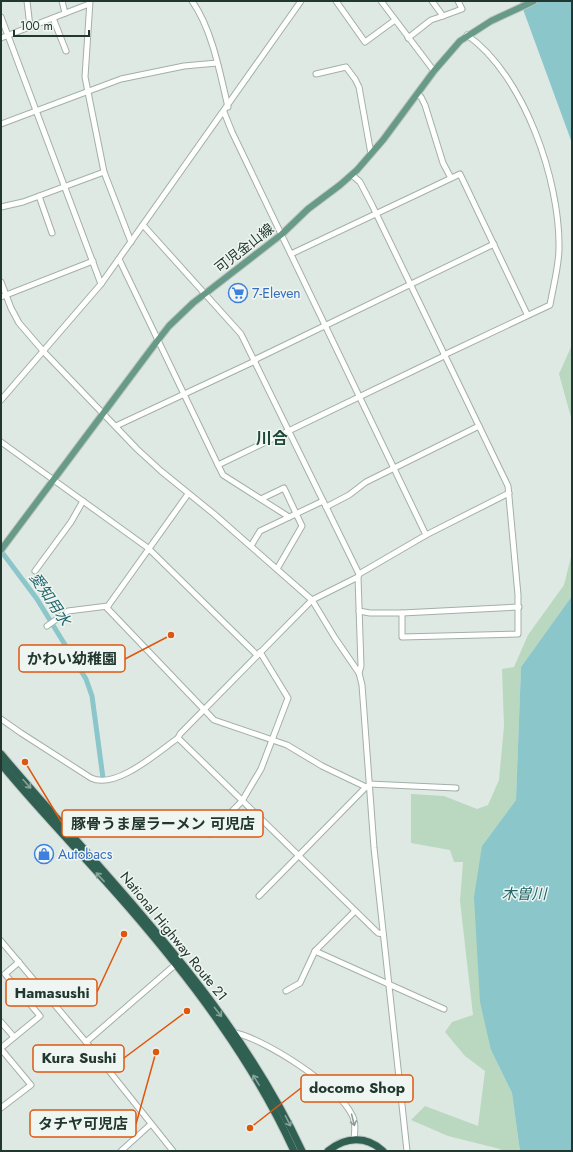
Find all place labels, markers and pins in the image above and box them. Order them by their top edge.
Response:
supermarket icon: 7-Eleven [227,282,249,304]
place label: 7-Eleven [252,283,301,303]
callout: かわい幼稚園 [19,645,125,672]
callout: 豚骨うま屋ラーメン 可児店 [62,810,263,837]
shop icon: Autobacs [33,843,55,865]
place label: Autobacs [58,844,113,864]
callout: Hamasushi [6,979,97,1006]
callout: Kura Sushi [33,1045,124,1072]
callout: docomo Shop [301,1075,413,1102]
callout: タチヤ可児店 [30,1110,136,1137]

